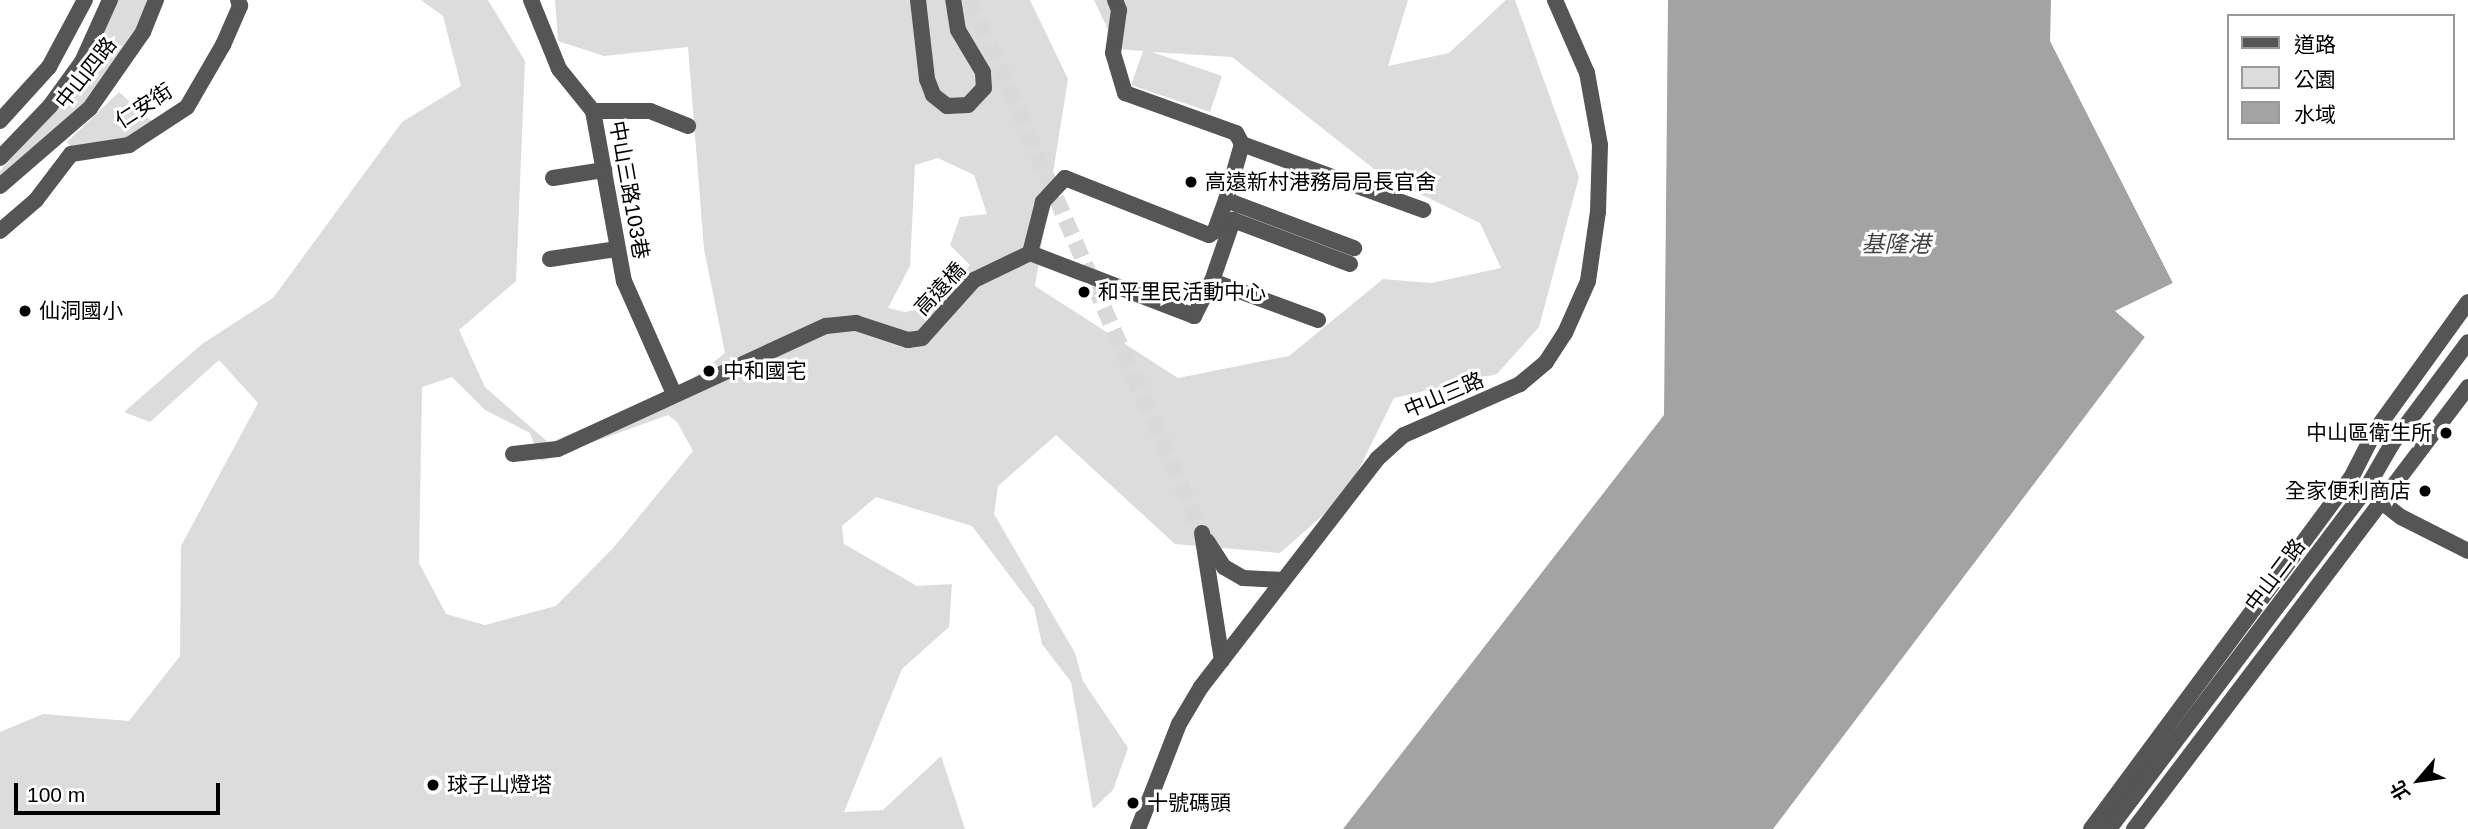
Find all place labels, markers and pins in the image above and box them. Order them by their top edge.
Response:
place label: 高遠新村港務局局長官舍 [1205,169,1436,195]
marker: 高遠新村港務局局長官舍 [1183,174,1199,190]
place label: 和平里民活動中心 [1098,279,1266,305]
marker: 和平里民活動中心 [1076,284,1092,300]
place label: 仙洞國小 [39,298,123,324]
marker: 仙洞國小 [17,303,33,319]
place label: 中和國宅 [723,358,807,384]
marker: 中和國宅 [701,363,717,379]
place label: 中山區衛生所 [2306,420,2432,446]
marker: 中山區衛生所 [2438,425,2454,441]
place label: 全家便利商店 [2285,478,2411,504]
marker: 全家便利商店 [2417,483,2433,499]
place label: 球子山燈塔 [447,772,552,798]
marker: 球子山燈塔 [425,777,441,793]
place label: 十號碼頭 [1147,790,1231,816]
marker: 十號碼頭 [1125,795,1141,811]

